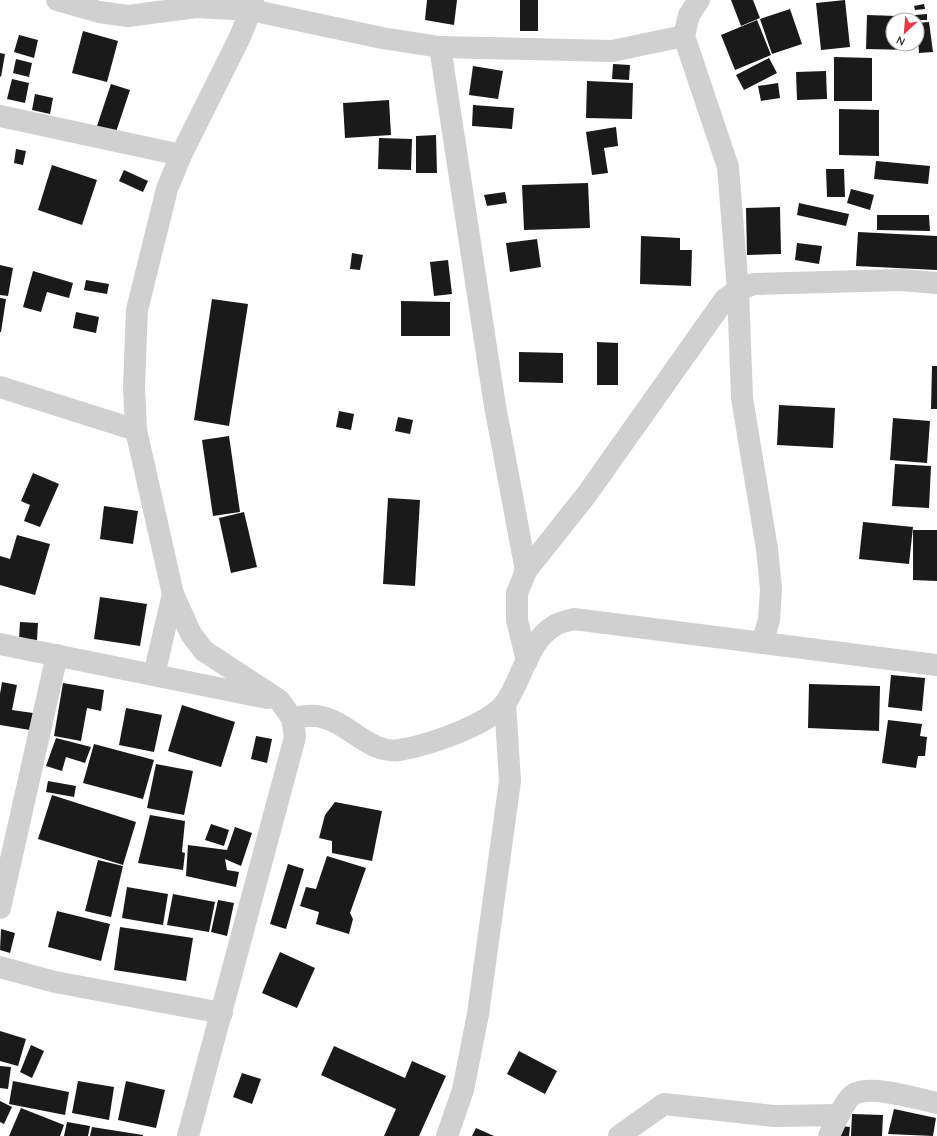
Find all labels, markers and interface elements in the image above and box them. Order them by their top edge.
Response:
north arrow [885,12,925,52]
text: N [894,33,907,49]

